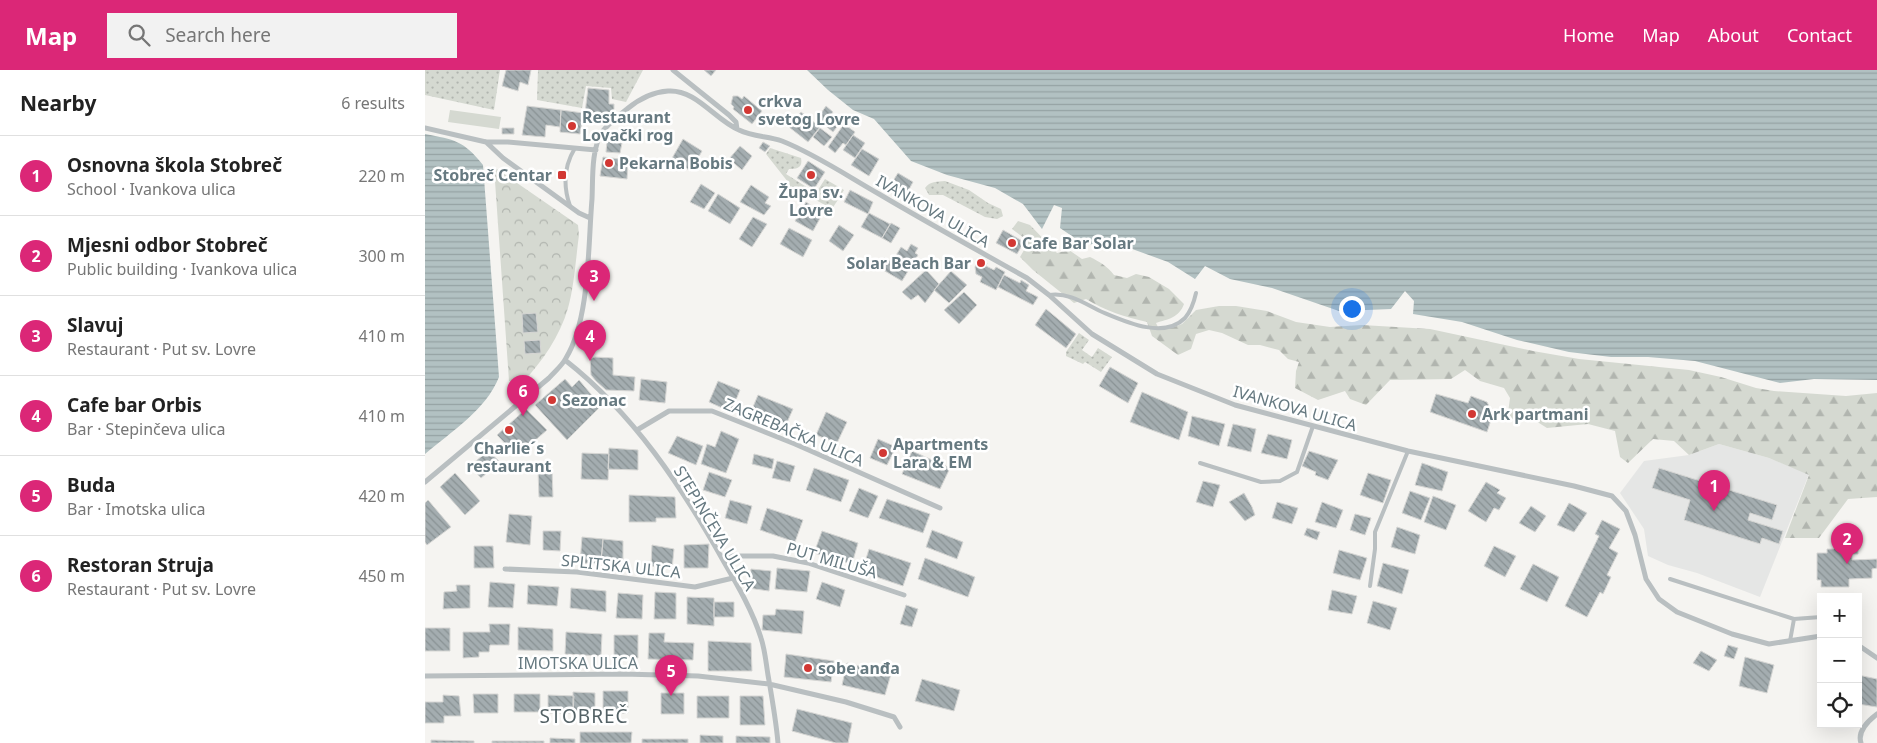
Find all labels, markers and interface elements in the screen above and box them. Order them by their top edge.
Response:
search box [107,13,457,58]
text: Map [25,19,77,52]
icon: search [125,21,153,49]
text: Search here [165,22,271,48]
text: Home [1563,23,1614,47]
text: Map [1642,23,1680,47]
text: About [1708,23,1759,47]
text: Contact [1787,23,1852,47]
text: Nearby [20,89,96,117]
place label: crkva svetog Lovre [758,90,860,130]
text: 6 results [341,92,405,114]
marker: crkva svetog Lovre [742,104,754,116]
place label: Restaurant Lovački rog [582,106,673,146]
marker: Restaurant Lovački rog [566,120,578,132]
text: Osnovna škola Stobreč [67,152,282,178]
place label: Pekarna Bobis [619,152,733,174]
marker: Pekarna Bobis [603,157,615,169]
place label: Stobreč Centar [433,164,552,186]
text: 1 [31,165,41,187]
text: 220 m [358,165,405,187]
marker: Stobreč Centar [556,169,568,181]
marker: Župa sv. Lovre [805,169,817,181]
street label: IVANKOVA ULICA [872,170,995,253]
text: School · Ivankova ulica [67,178,236,200]
place label: Župa sv. Lovre [779,181,843,221]
text: Mjesni odbor Stobreč [67,232,268,258]
place label: Cafe Bar Solar [1022,232,1134,254]
marker: Cafe Bar Solar [1006,237,1018,249]
text: 2 [31,245,41,267]
text: 300 m [358,245,405,267]
place label: Solar Beach Bar [847,252,971,274]
marker: Solar Beach Bar [975,257,987,269]
text: Public building · Ivankova ulica [67,258,297,280]
pin: 3 [578,260,610,301]
your location [1339,296,1365,322]
text: Slavuj [67,312,123,338]
pin: 4 [574,320,606,361]
text: 3 [31,325,41,347]
text: 410 m [358,325,405,347]
text: Restaurant · Put sv. Lovre [67,338,256,360]
pin: 6 [507,375,539,416]
street label: IVANKOVA ULICA [1231,380,1360,436]
place label: Sezonac [562,389,626,411]
text: Cafe bar Orbis [67,392,202,418]
street label: ZAGREBAČKA ULICA [721,393,868,472]
marker: Sezonac [546,394,558,406]
place label: Ark partmani [1482,403,1588,425]
text: 4 [31,405,41,427]
text: 410 m [358,405,405,427]
marker: Ark partmani [1466,408,1478,420]
text: Bar · Stepinčeva ulica [67,418,225,440]
marker: Charlie´s restaurant [503,424,515,436]
place label: Apartments Lara & EM [893,433,988,473]
place label: Charlie´s restaurant [466,437,552,477]
marker: Apartments Lara & EM [877,447,889,459]
street label: STEPINČEVA ULICA [669,461,761,595]
pin: 1 [1698,470,1730,511]
text: Buda [67,472,115,498]
text: 5 [31,485,41,507]
text: 420 m [358,485,405,507]
text: Bar · Imotska ulica [67,498,206,520]
pin: 2 [1831,523,1863,564]
street label: PUT MILUŠA [784,537,881,584]
street label: SPLITSKA ULICA [560,549,683,583]
text: Restoran Struja [67,552,214,578]
text: 6 [31,565,41,587]
text: 450 m [358,565,405,587]
text: Restaurant · Put sv. Lovre [67,578,256,600]
map controls [1817,593,1862,728]
button: + [1817,593,1862,638]
button: − [1817,638,1862,683]
street label: IMOTSKA ULICA [518,652,639,674]
pin: 5 [655,655,687,696]
place label: sobe anđa [818,657,900,679]
marker: sobe anđa [802,662,814,674]
button: locate [1817,683,1862,728]
district label: STOBREČ [539,703,629,729]

